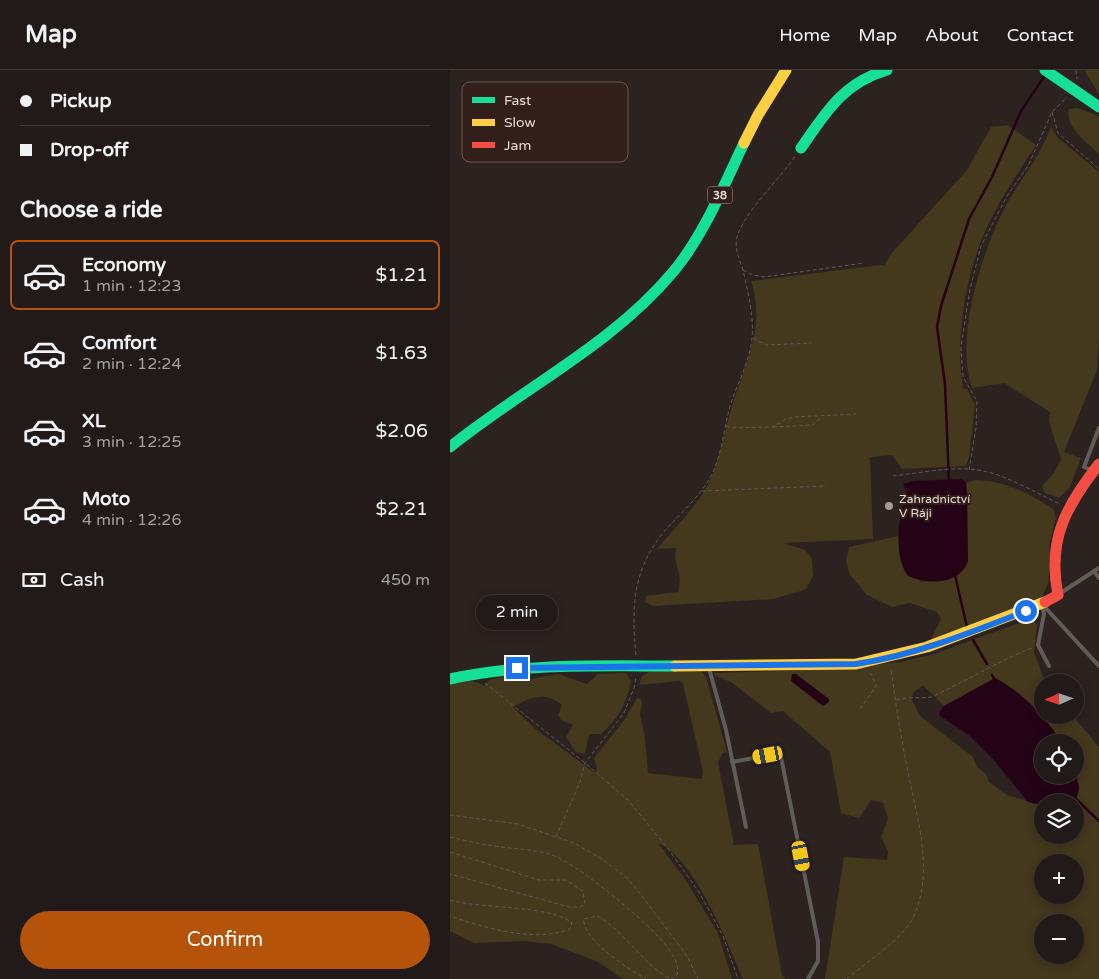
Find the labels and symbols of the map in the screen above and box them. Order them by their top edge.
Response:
legend [462,82,628,162]
text: Fast [504,92,532,109]
text: Slow [504,114,536,131]
text: Jam [504,137,531,154]
road number: 38 [708,186,732,204]
place label: Zahradnictví V Ráji [899,492,970,520]
marker: Zahradnictví V Ráji [883,500,895,512]
callout: 2 min [476,596,558,630]
route start [1015,600,1037,622]
route end [506,657,528,679]
north arrow [1034,674,1084,724]
car [751,745,784,765]
car [790,840,811,872]

